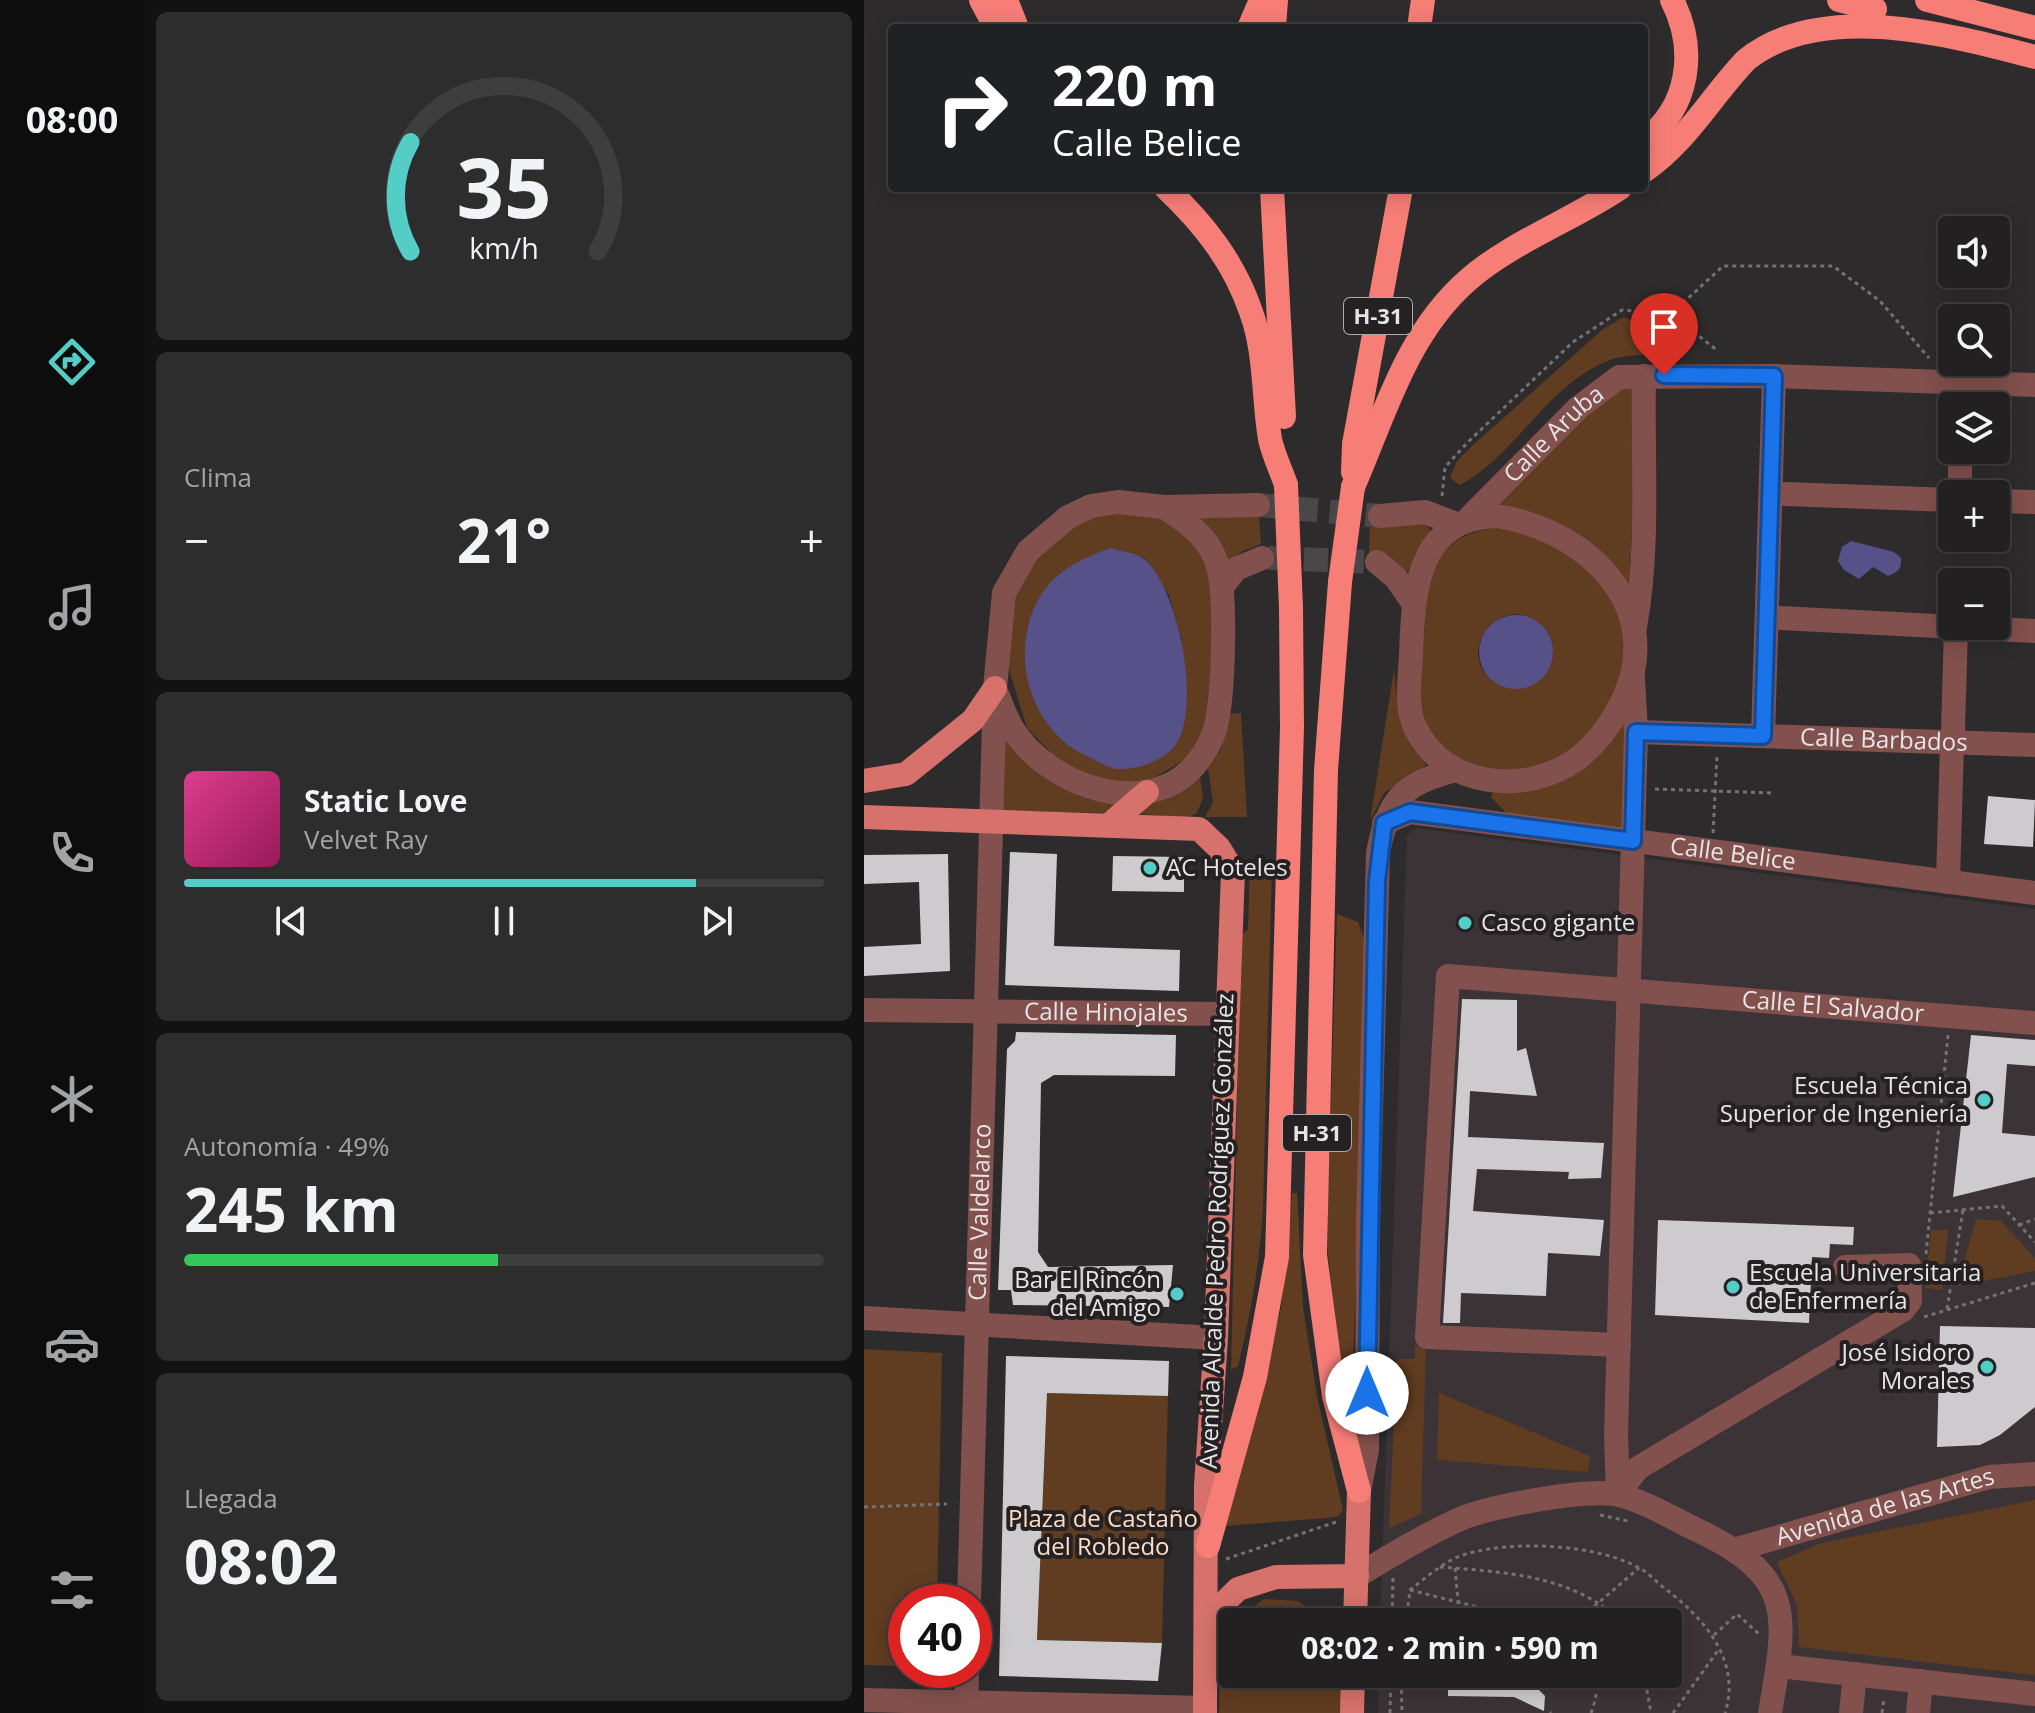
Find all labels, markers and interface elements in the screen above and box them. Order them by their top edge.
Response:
text: 220 m [1052,46,1218,122]
icon: right [920,56,1024,160]
text: 08:00 [26,95,118,144]
text: Calle Belice [1052,118,1242,167]
text: 35 [456,129,552,242]
map controls [1938,216,2010,640]
button: sound [1938,216,2010,288]
text: km/h [469,228,539,267]
pin [1630,293,1698,375]
road number: H-31 [1344,298,1412,334]
button: search [1938,304,2010,376]
icon: arrive [1642,305,1686,349]
icon: directions [44,334,100,390]
street label: Calle Aruba [1495,376,1610,489]
button: layers [1938,392,2010,464]
text: Clima [184,459,252,495]
button: + [1938,480,2010,552]
text: 21° [457,499,551,581]
text: − [184,510,209,570]
text: + [799,510,824,570]
button: − [1938,568,2010,640]
icon: music [44,579,100,635]
street label: Calle Barbados [1800,719,1968,758]
text: Static Love [304,780,467,821]
text: Velvet Ray [304,821,428,857]
icon: phone [44,825,100,881]
street label: Calle Belice [1668,828,1798,877]
place label: AC Hoteles [1166,850,1288,883]
marker: AC Hoteles [1141,859,1159,877]
icon: previous [269,899,313,943]
icon: pause [482,899,526,943]
icon: next [695,899,739,943]
place label: Casco gigante [1481,905,1635,938]
marker: Casco gigante [1456,914,1474,932]
street label: Calle El Salvador [1741,982,1926,1029]
street label: Avenida Alcalde Pedro Rodríguez González [1191,993,1240,1469]
street label: Calle Hinojales [1024,994,1188,1029]
place label: Escuela Técnica Superior de Ingeniería [1720,1068,1968,1129]
icon: climate [44,1071,100,1127]
marker: Escuela Técnica Superior de Ingeniería [1975,1091,1993,1109]
road number: H-31 [1283,1115,1351,1151]
street label: Calle Valdelarco [960,1123,998,1301]
text: Autonomía · 49% [184,1128,390,1164]
text: 245 km [184,1168,399,1250]
place label: Escuela Universitaria de Enfermería [1749,1255,1981,1316]
place label: Bar El Rincón del Amigo [1014,1262,1161,1323]
marker: Escuela Universitaria de Enfermería [1724,1278,1742,1296]
marker: Bar El Rincón del Amigo [1168,1285,1186,1303]
icon: car [44,1316,100,1372]
place label: José Isidoro Morales [1839,1335,1971,1396]
position arrow [1325,1351,1409,1435]
marker: José Isidoro Morales [1978,1358,1996,1376]
street label: Avenida de las Artes [1772,1458,1998,1552]
text: Llegada [184,1480,278,1516]
park label: Plaza de Castaño del Robledo [1008,1501,1198,1562]
text: 08:02 [184,1520,338,1602]
icon: filters [44,1562,100,1618]
speed limit sign: 40 [888,1584,992,1688]
text: 08:02 · 2 min · 590 m [1301,1627,1599,1668]

